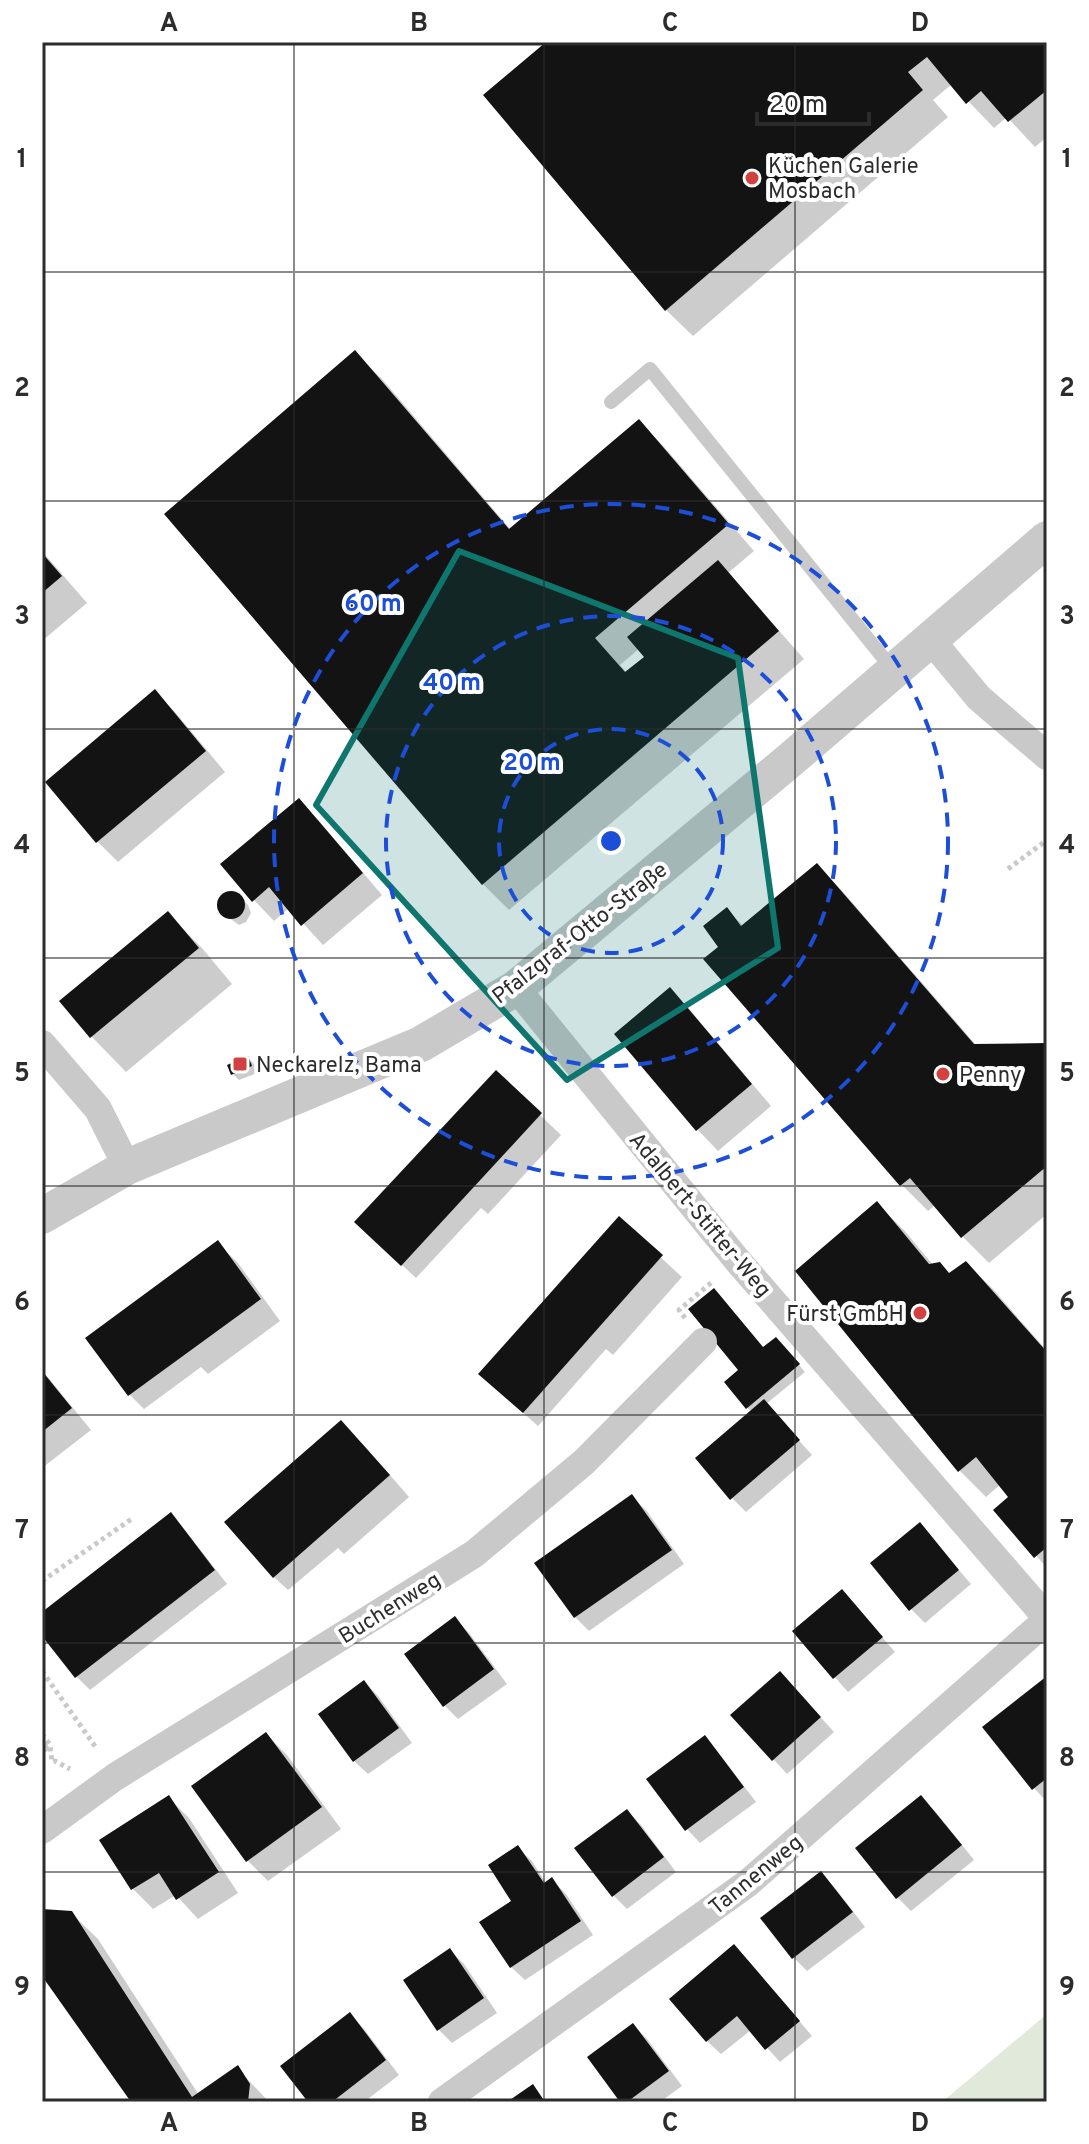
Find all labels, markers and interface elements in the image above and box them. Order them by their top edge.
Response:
text: A [160,8,178,41]
text: B [410,8,428,41]
text: C [662,8,678,41]
text: D [911,8,929,41]
scale bar [757,76,869,126]
text: 20 m [769,91,825,121]
text: 1 [17,144,27,177]
text: 1 [1062,144,1072,177]
place label: Küchen Galerie Mosbach [768,154,919,206]
marker: Küchen Galerie Mosbach [743,169,761,187]
text: 2 [14,373,30,406]
text: 2 [1059,373,1075,406]
text: 60 m [344,590,402,620]
text: 3 [14,601,30,634]
text: 3 [1059,601,1075,634]
text: 40 m [423,669,481,699]
text: 20 m [503,749,561,779]
centre of rings [597,827,625,855]
text: 4 [14,830,30,863]
text: 4 [1059,830,1075,863]
street label: Pfalzgraf-Otto-Straße [488,857,674,1011]
place label: Neckarelz, Bama [256,1053,421,1080]
marker: Neckarelz, Bama [231,1055,249,1073]
text: 5 [14,1058,30,1091]
text: 5 [1059,1058,1075,1091]
place label: Penny [959,1063,1022,1090]
marker: Penny [934,1065,952,1083]
street label: Adalbert-Stifter-Weg [622,1128,776,1304]
text: 6 [14,1287,30,1320]
text: 6 [1059,1287,1075,1320]
place label: Fürst GmbH [786,1302,904,1329]
marker: Fürst GmbH [911,1304,929,1322]
text: 7 [15,1515,29,1548]
text: 7 [1060,1515,1074,1548]
street label: Buchenweg [335,1567,446,1651]
text: 8 [14,1743,30,1776]
text: 8 [1059,1743,1075,1776]
street label: Tannenweg [704,1830,809,1922]
text: 9 [14,1972,30,2005]
text: 9 [1059,1972,1075,2005]
text: A [160,2108,178,2141]
text: B [410,2108,428,2141]
text: C [662,2108,678,2141]
text: D [911,2108,929,2141]

